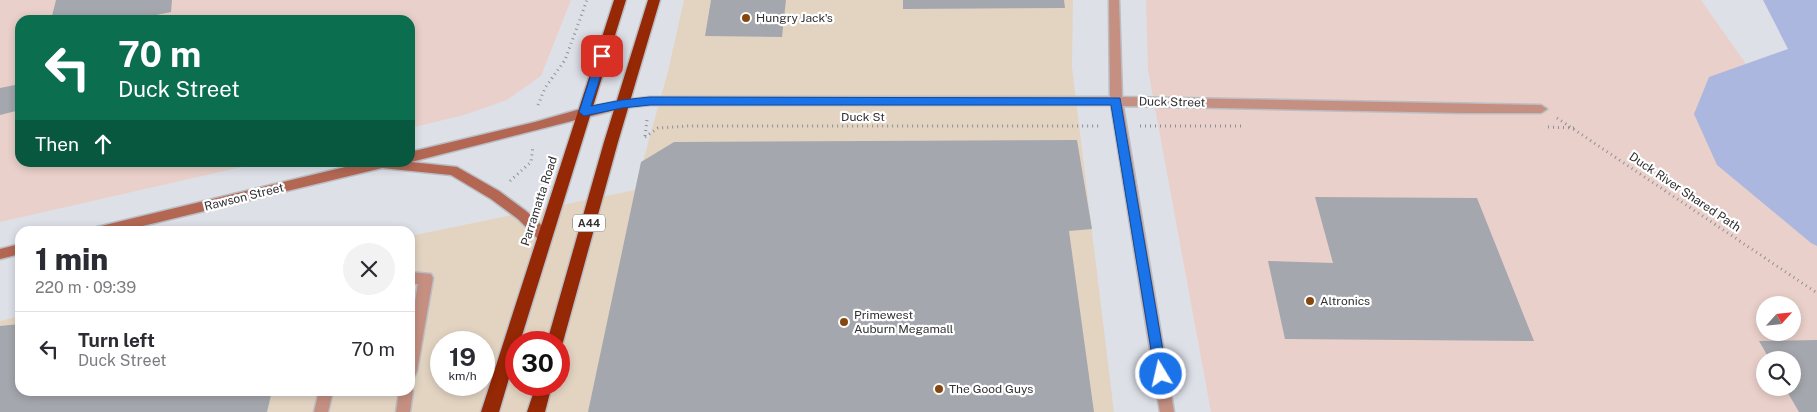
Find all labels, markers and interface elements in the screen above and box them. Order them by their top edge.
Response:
place label: Hungry Jack's [756,11,833,25]
marker: Hungry Jack's [740,12,752,24]
text: 70 m [118,34,201,75]
icon: left [35,35,100,100]
pin [581,35,623,77]
icon: arrive [588,42,616,70]
text: Duck Street [118,76,240,102]
street label: Duck Street [1139,94,1206,110]
street label: Duck St [841,110,885,124]
icon: ahead [89,130,117,158]
text: Then [35,133,79,155]
street label: Duck River Shared Path [1627,149,1743,235]
street label: Parramatta Road [518,154,560,248]
street label: Rawson Street [203,180,286,214]
road number: A44 [573,214,605,232]
text: 1 min [35,241,108,277]
button: close [343,243,395,295]
text: 220 m · 09:39 [35,278,136,297]
place label: Altronics [1320,294,1370,308]
marker: Altronics [1304,295,1316,307]
north arrow [1756,296,1801,341]
map controls [1756,296,1801,396]
place label: Primewest Auburn Megamall [854,308,954,336]
marker: Primewest Auburn Megamall [838,316,850,328]
text: Turn left [78,329,155,351]
speed limit sign: 30 [505,331,570,396]
icon: left [35,335,63,363]
text: 70 m [351,338,395,360]
text: 19 [449,342,476,372]
position arrow [1134,347,1186,399]
text: Duck Street [78,351,167,370]
button: search [1756,351,1801,396]
text: km/h [448,369,477,383]
place label: The Good Guys [949,382,1033,396]
marker: The Good Guys [933,383,945,395]

